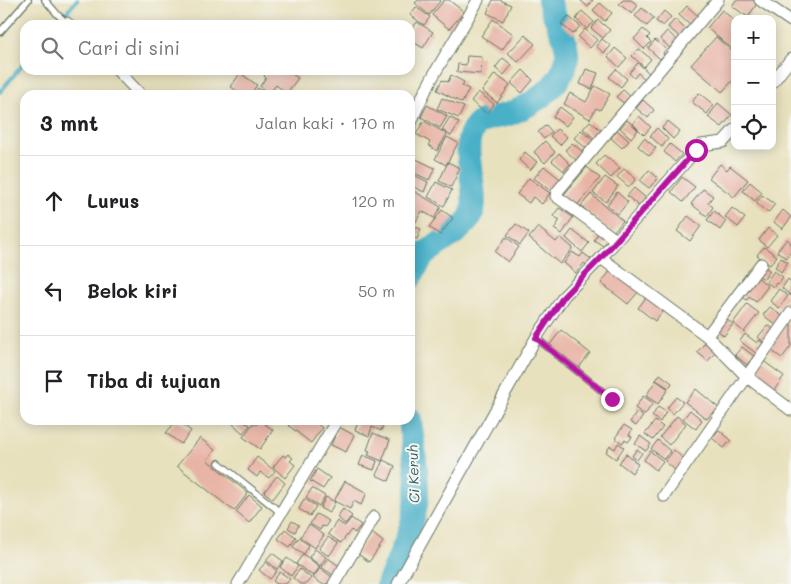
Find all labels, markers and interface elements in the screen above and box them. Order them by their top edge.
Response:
map controls [731,15,776,150]
button: + [731,15,776,60]
search box [20,20,415,75]
icon: search [38,34,66,62]
text: Cari di sini [78,35,180,60]
button: − [731,60,776,105]
button: locate [731,105,776,150]
text: 3 mnt [40,109,98,136]
text: Jalan kaki · 170 m [255,112,395,133]
route start [685,139,708,162]
icon: ahead [40,187,68,215]
text: Lurus [87,188,139,213]
text: 120 m [351,190,395,211]
icon: left [40,277,68,305]
text: Belok kiri [87,278,178,303]
text: 50 m [358,280,395,301]
icon: arrive [40,367,68,395]
text: Tiba di tujuan [87,368,220,393]
route end [601,388,624,411]
water label: Ci Keruh [402,444,424,504]

